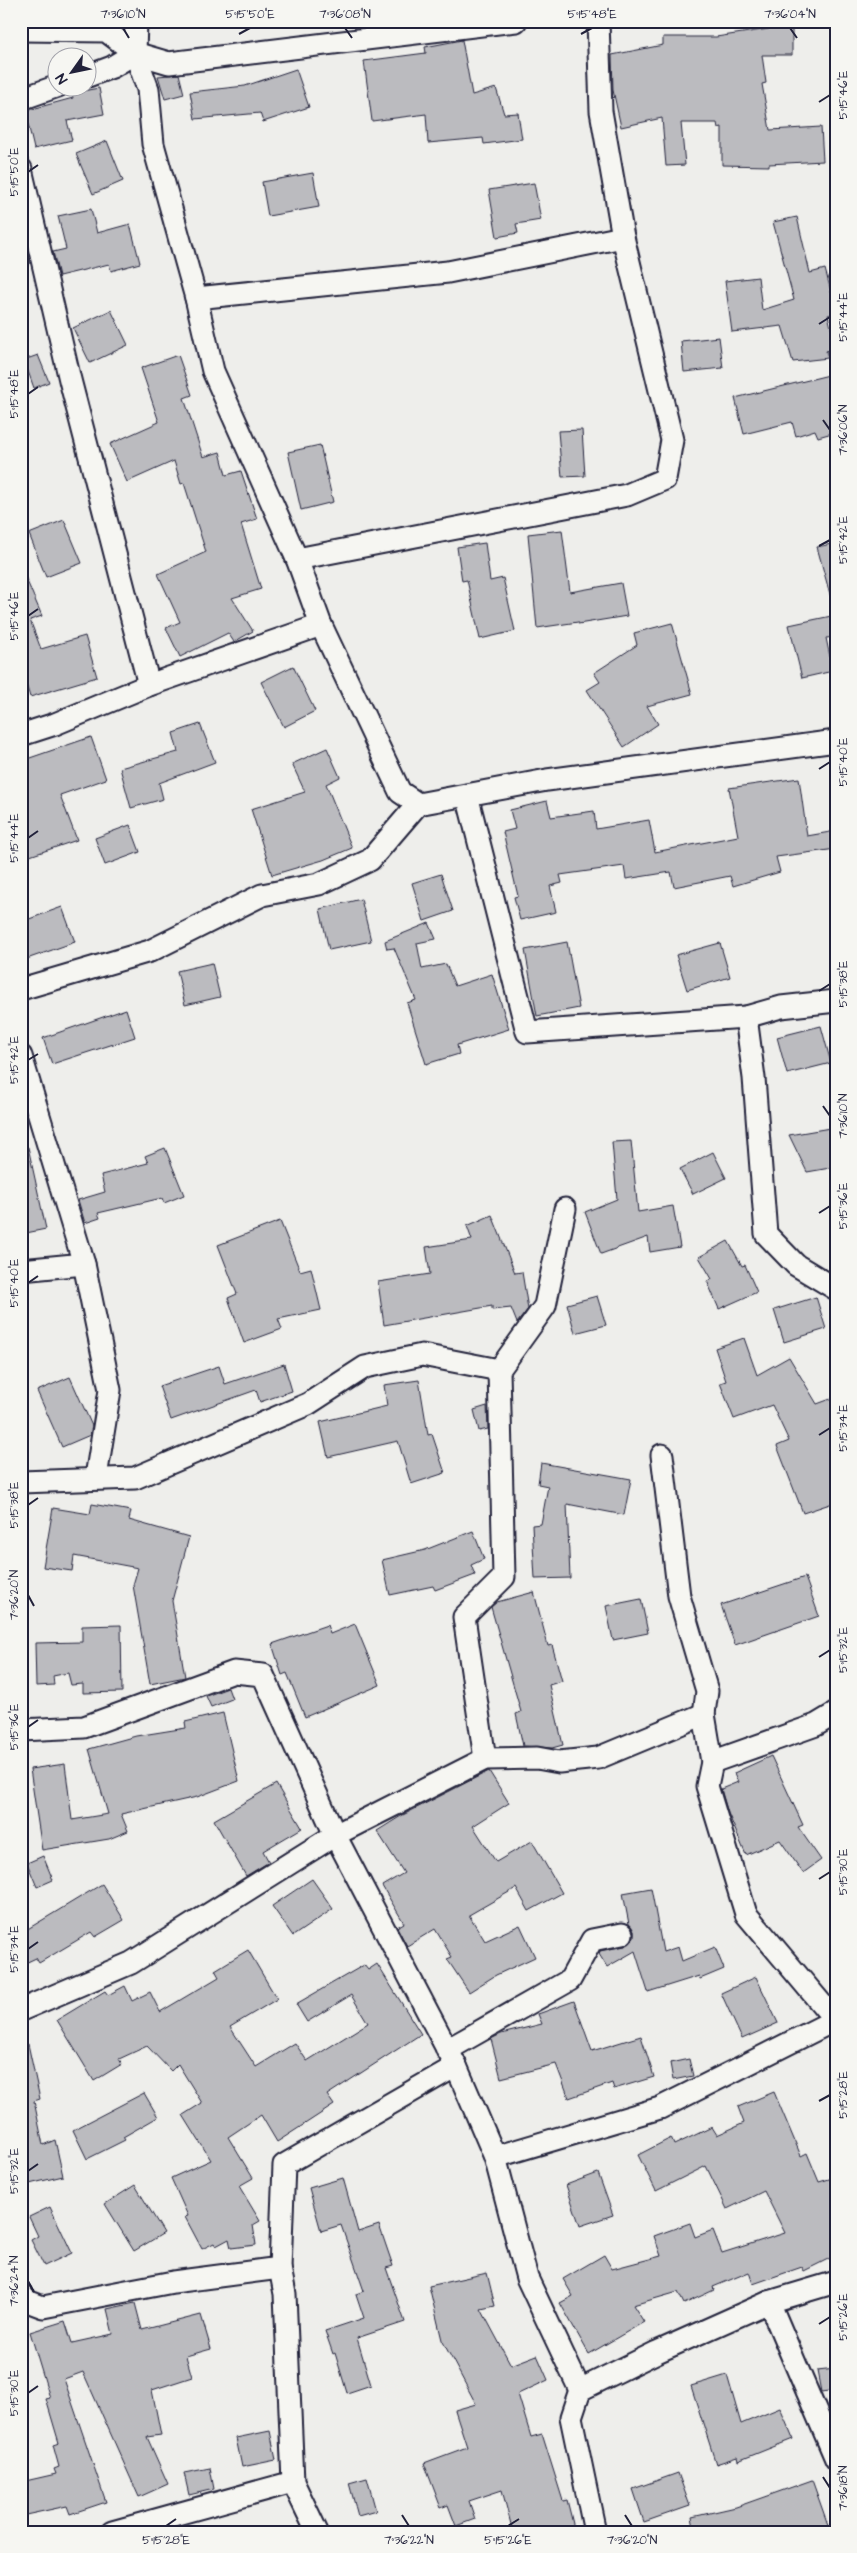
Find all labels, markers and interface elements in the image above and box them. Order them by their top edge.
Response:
text: 7°36'10"N [100,6,146,23]
text: 5°15'50"E [225,6,275,23]
text: 7°36'08"N [319,6,371,23]
text: 5°15'48"E [568,6,617,23]
text: 7°36'04"N [764,6,816,23]
north arrow [48,48,98,98]
text: N [51,69,73,88]
text: 5°15'46"E [835,71,852,119]
text: 5°15'50"E [6,147,23,197]
text: 5°15'44"E [835,292,852,342]
text: 5°15'48"E [6,370,23,419]
text: 7°36'06"N [835,404,852,456]
text: 5°15'42"E [835,516,852,564]
text: 5°15'46"E [6,592,23,640]
text: 5°15'40"E [835,738,852,786]
text: 5°15'44"E [6,813,23,863]
text: 5°15'38"E [835,961,852,1007]
text: 5°15'42"E [6,1036,23,1084]
text: 7°36'10"N [835,1093,852,1139]
text: 5°15'36"E [835,1183,852,1229]
text: 5°15'40"E [6,1259,23,1307]
text: 5°15'34"E [835,1404,852,1452]
text: 5°15'38"E [6,1482,23,1528]
text: 7°36'20"N [6,1569,23,1620]
text: 5°15'32"E [835,1627,852,1673]
text: 5°15'36"E [6,1704,23,1750]
text: 5°15'30"E [835,1849,852,1895]
text: 5°15'34"E [6,1925,23,1973]
text: 5°15'28"E [835,2071,852,2119]
text: 5°15'32"E [6,2148,23,2194]
text: 7°36'24"N [6,2255,23,2307]
text: 5°15'26"E [835,2293,852,2341]
text: 5°15'30"E [6,2370,23,2416]
text: 7°36'18"N [835,2465,852,2511]
text: 5°15'28"E [142,2532,190,2549]
text: 7°36'22"N [384,2532,434,2549]
text: 5°15'26"E [484,2532,532,2549]
text: 7°36'20"N [607,2532,658,2549]

